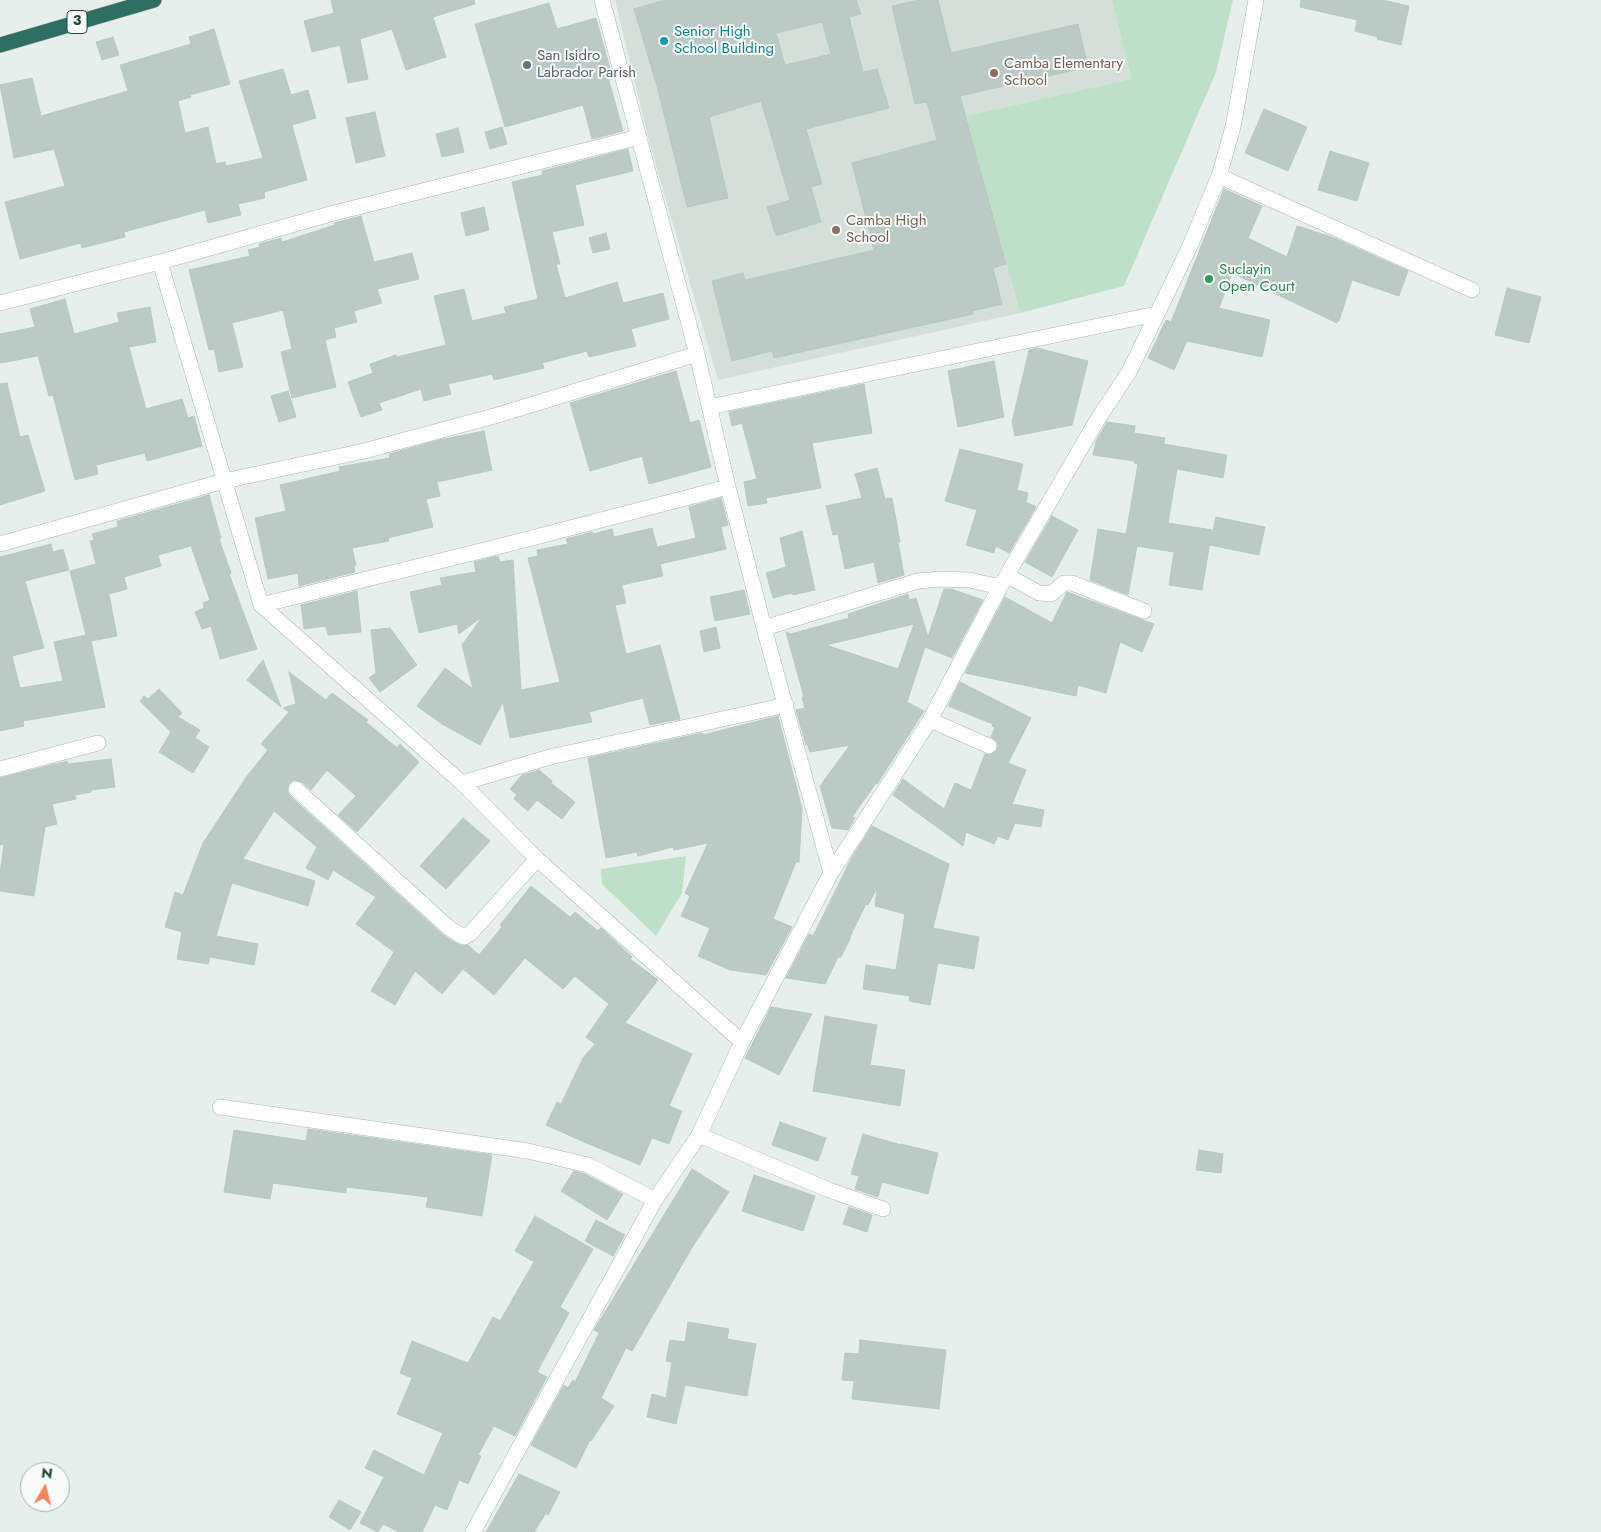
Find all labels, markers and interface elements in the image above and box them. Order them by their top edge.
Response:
road number: 3 [67,11,87,34]
place label: Senior High School Building [674,23,774,58]
marker: Senior High School Building [658,35,670,47]
place label: San Isidro Labrador Parish [537,47,636,82]
place label: Camba Elementary School [1004,55,1123,90]
marker: San Isidro Labrador Parish [521,59,533,71]
marker: Camba Elementary School [988,67,1000,79]
place label: Camba High School [846,212,927,247]
marker: Camba High School [830,224,842,236]
place label: Suclayin Open Court [1219,261,1295,296]
marker: Suclayin Open Court [1203,273,1215,285]
north arrow [20,1462,70,1512]
text: N [40,1462,54,1484]

